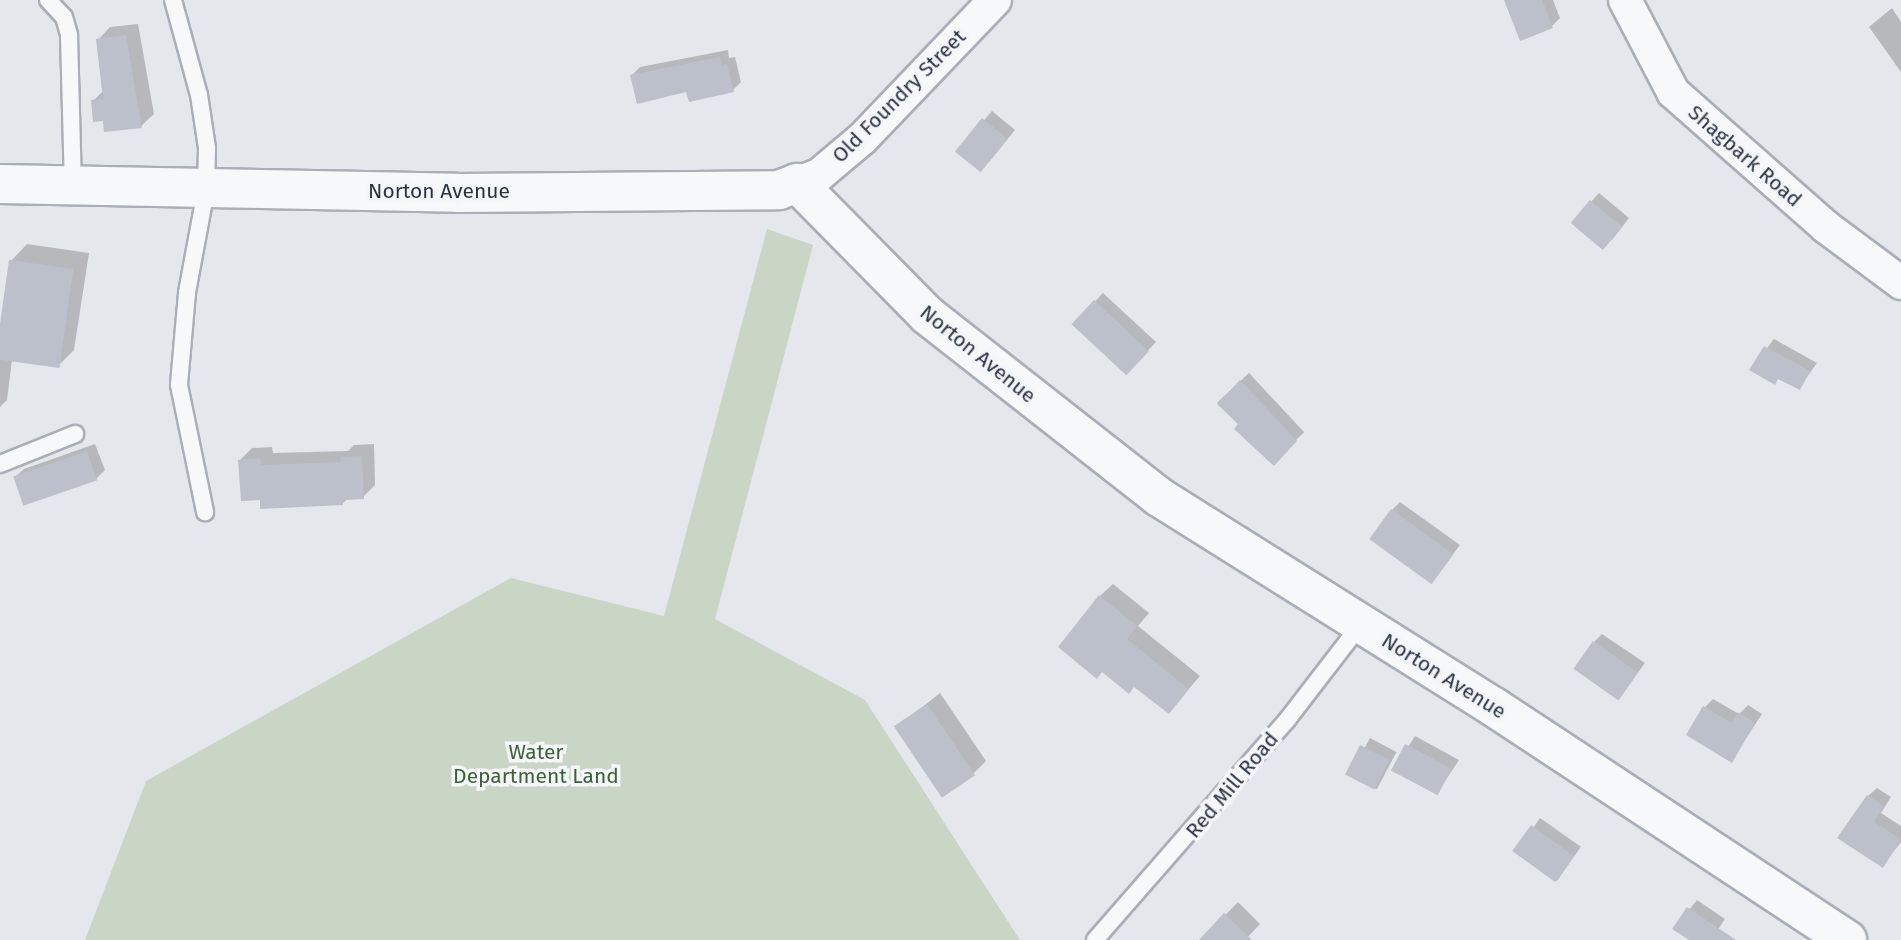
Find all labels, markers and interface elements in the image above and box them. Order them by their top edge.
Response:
street label: Old Foundry Street [827,24,971,168]
street label: Shagbark Road [1683,100,1807,212]
street label: Norton Avenue [368,178,510,204]
street label: Norton Avenue [915,300,1041,408]
street label: Norton Avenue [1377,628,1511,724]
street label: Red Mill Road [1180,727,1284,843]
park label: Water Department Land [453,739,619,789]

